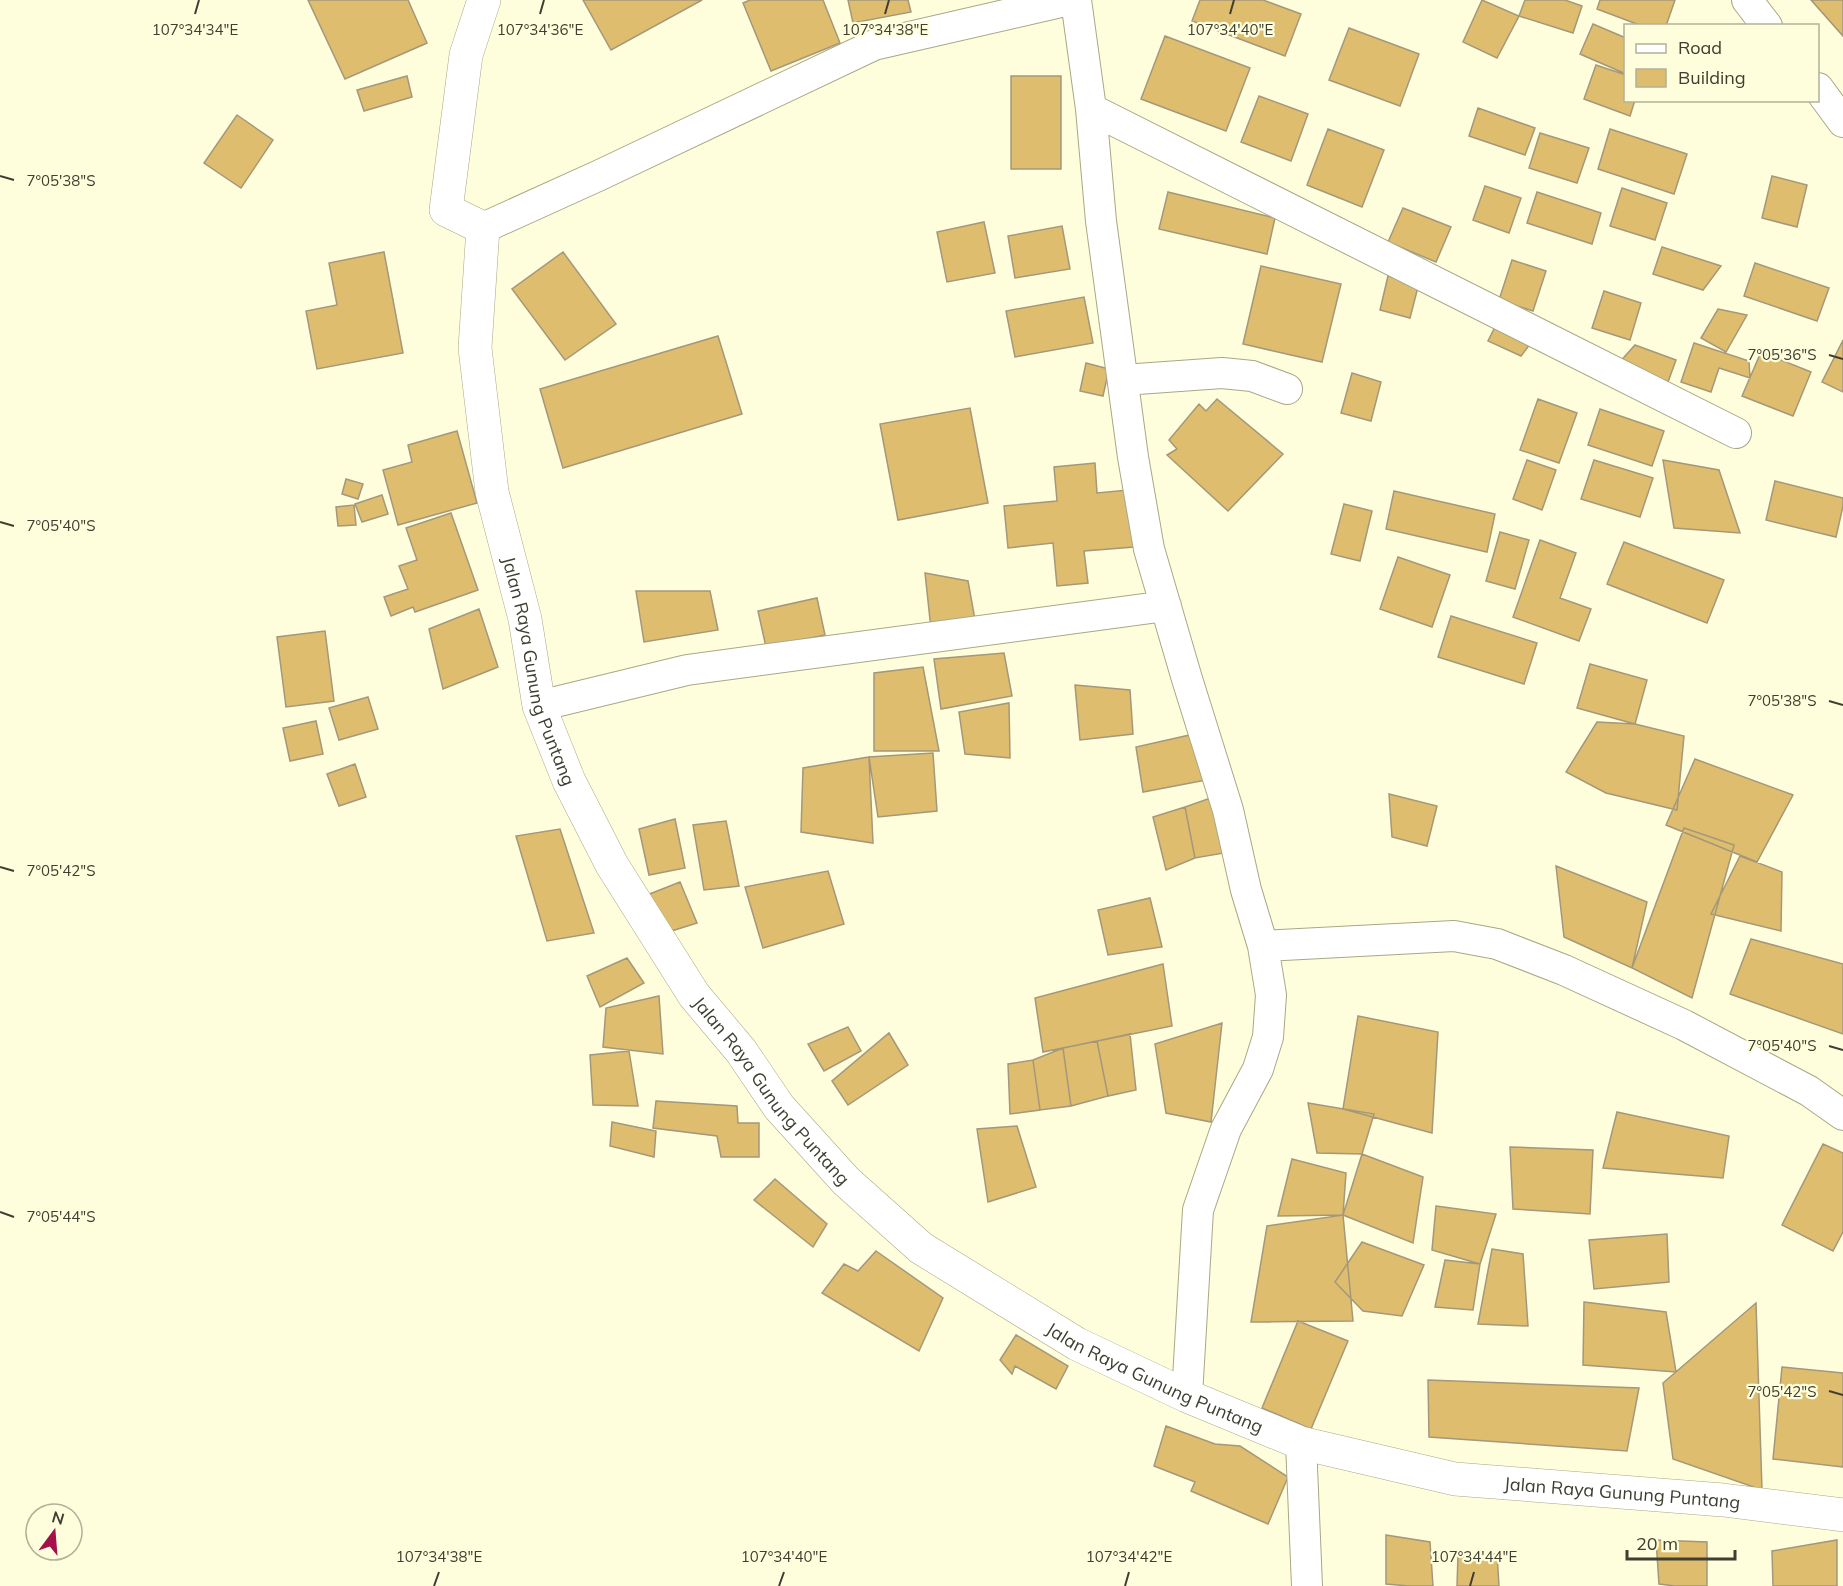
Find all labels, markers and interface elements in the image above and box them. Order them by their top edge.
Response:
text: 107°34'34"E [152,20,238,39]
text: 107°34'36"E [497,20,583,39]
text: 107°34'38"E [842,20,928,39]
text: 107°34'40"E [1187,20,1273,39]
legend [1624,24,1819,102]
text: Road [1678,36,1722,59]
text: Building [1678,66,1746,89]
text: 7°05'38"S [26,171,96,190]
text: 7°05'36"S [1747,345,1817,364]
text: 7°05'40"S [26,516,96,535]
street label: Jalan Raya Gunung Puntang [498,554,581,789]
text: 7°05'38"S [1747,691,1817,710]
text: 7°05'42"S [26,861,96,880]
street label: Jalan Raya Gunung Puntang [688,991,855,1190]
text: 7°05'40"S [1747,1036,1817,1055]
text: 7°05'44"S [26,1207,96,1226]
street label: Jalan Raya Gunung Puntang [1042,1317,1267,1438]
text: 7°05'42"S [1747,1382,1817,1401]
street label: Jalan Raya Gunung Puntang [1503,1471,1742,1514]
north arrow [24,1502,84,1562]
text: N [50,1506,67,1529]
scale bar [1627,1523,1735,1561]
text: 20 m [1636,1532,1678,1555]
text: 107°34'38"E [396,1547,482,1566]
text: 107°34'40"E [741,1547,827,1566]
text: 107°34'42"E [1086,1547,1172,1566]
text: 107°34'44"E [1431,1547,1517,1566]

